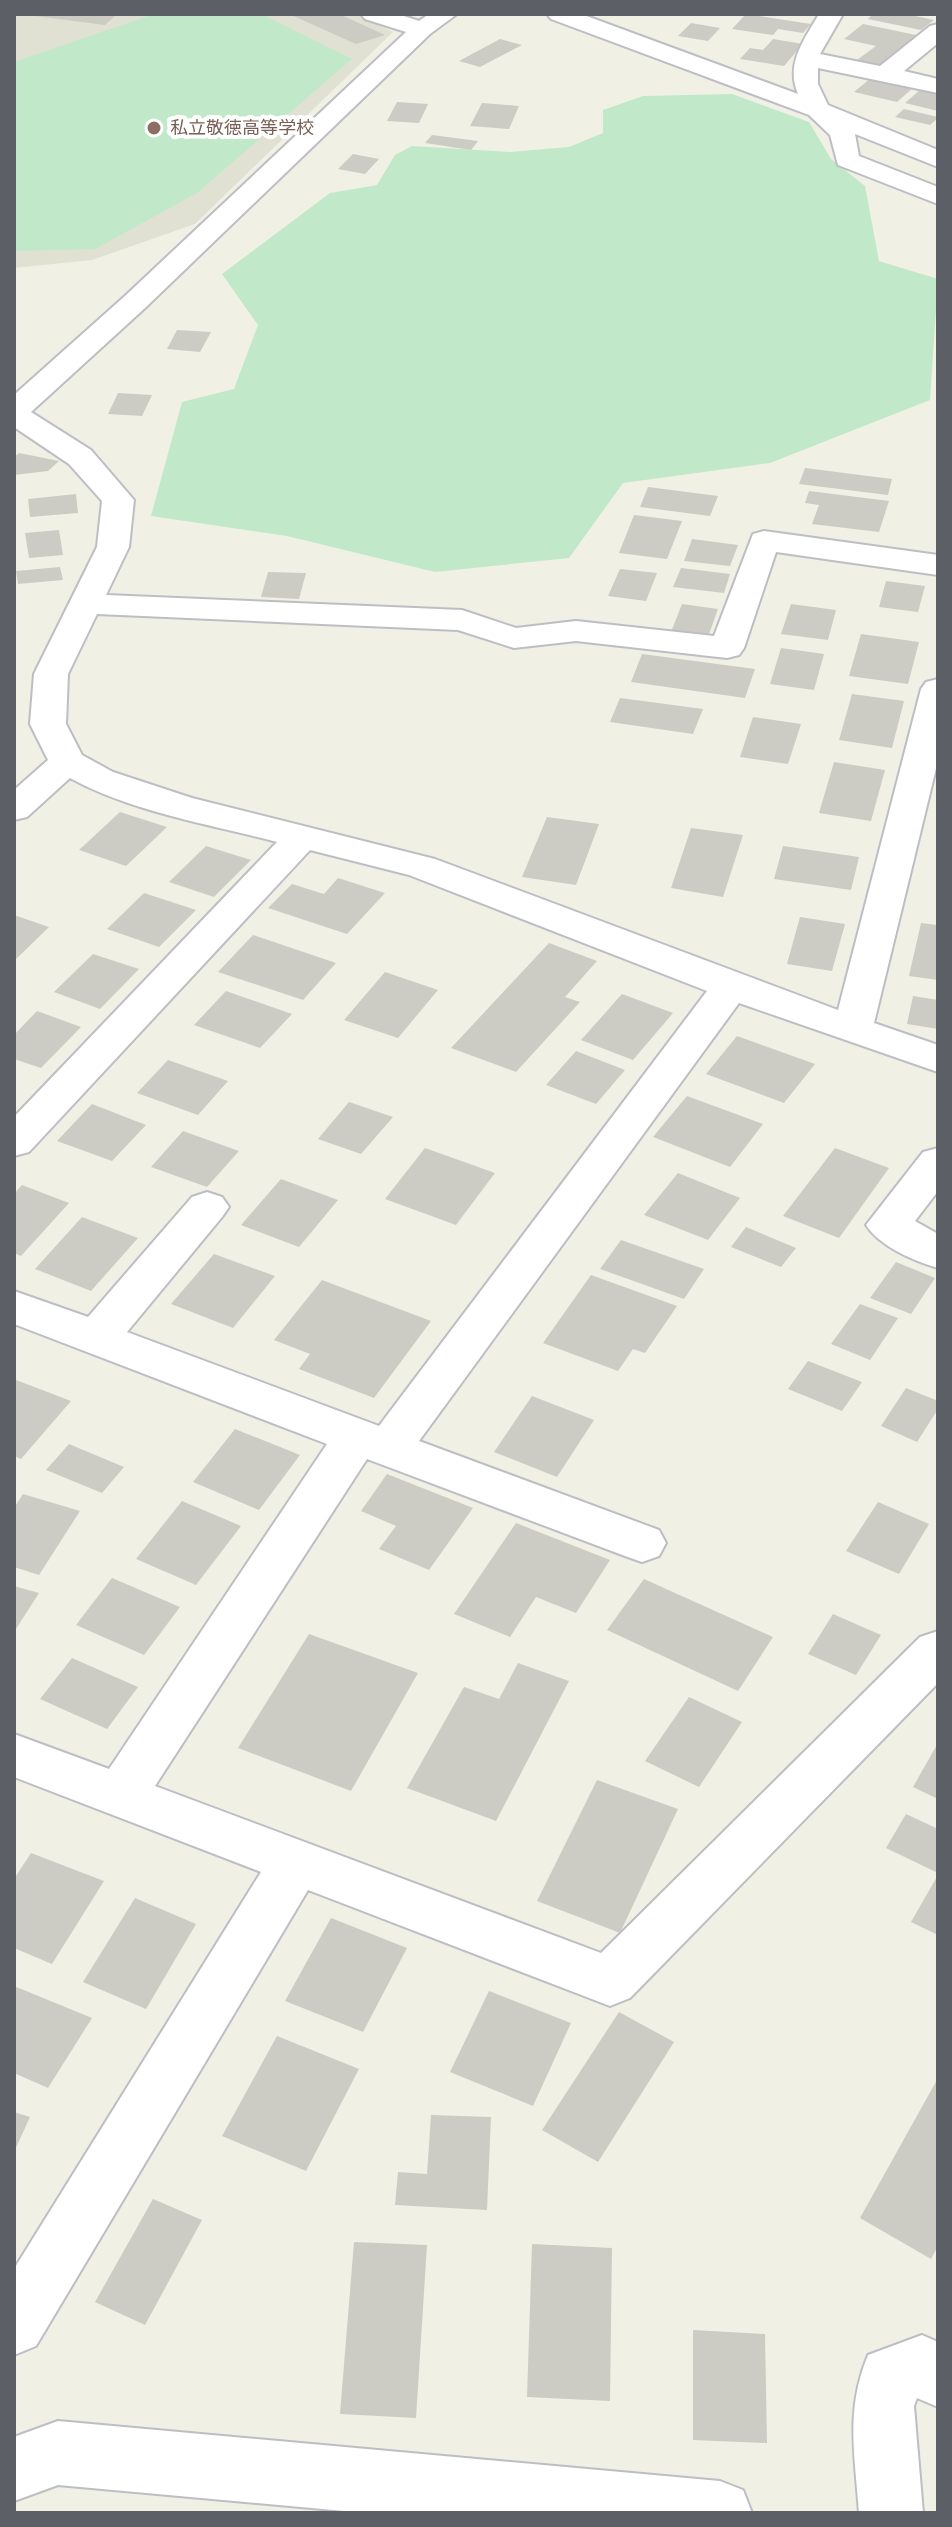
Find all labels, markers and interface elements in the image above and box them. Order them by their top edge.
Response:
place label: 私立敬徳高等学校 [170,117,314,137]
marker: 私立敬徳高等学校 [145,119,163,137]

